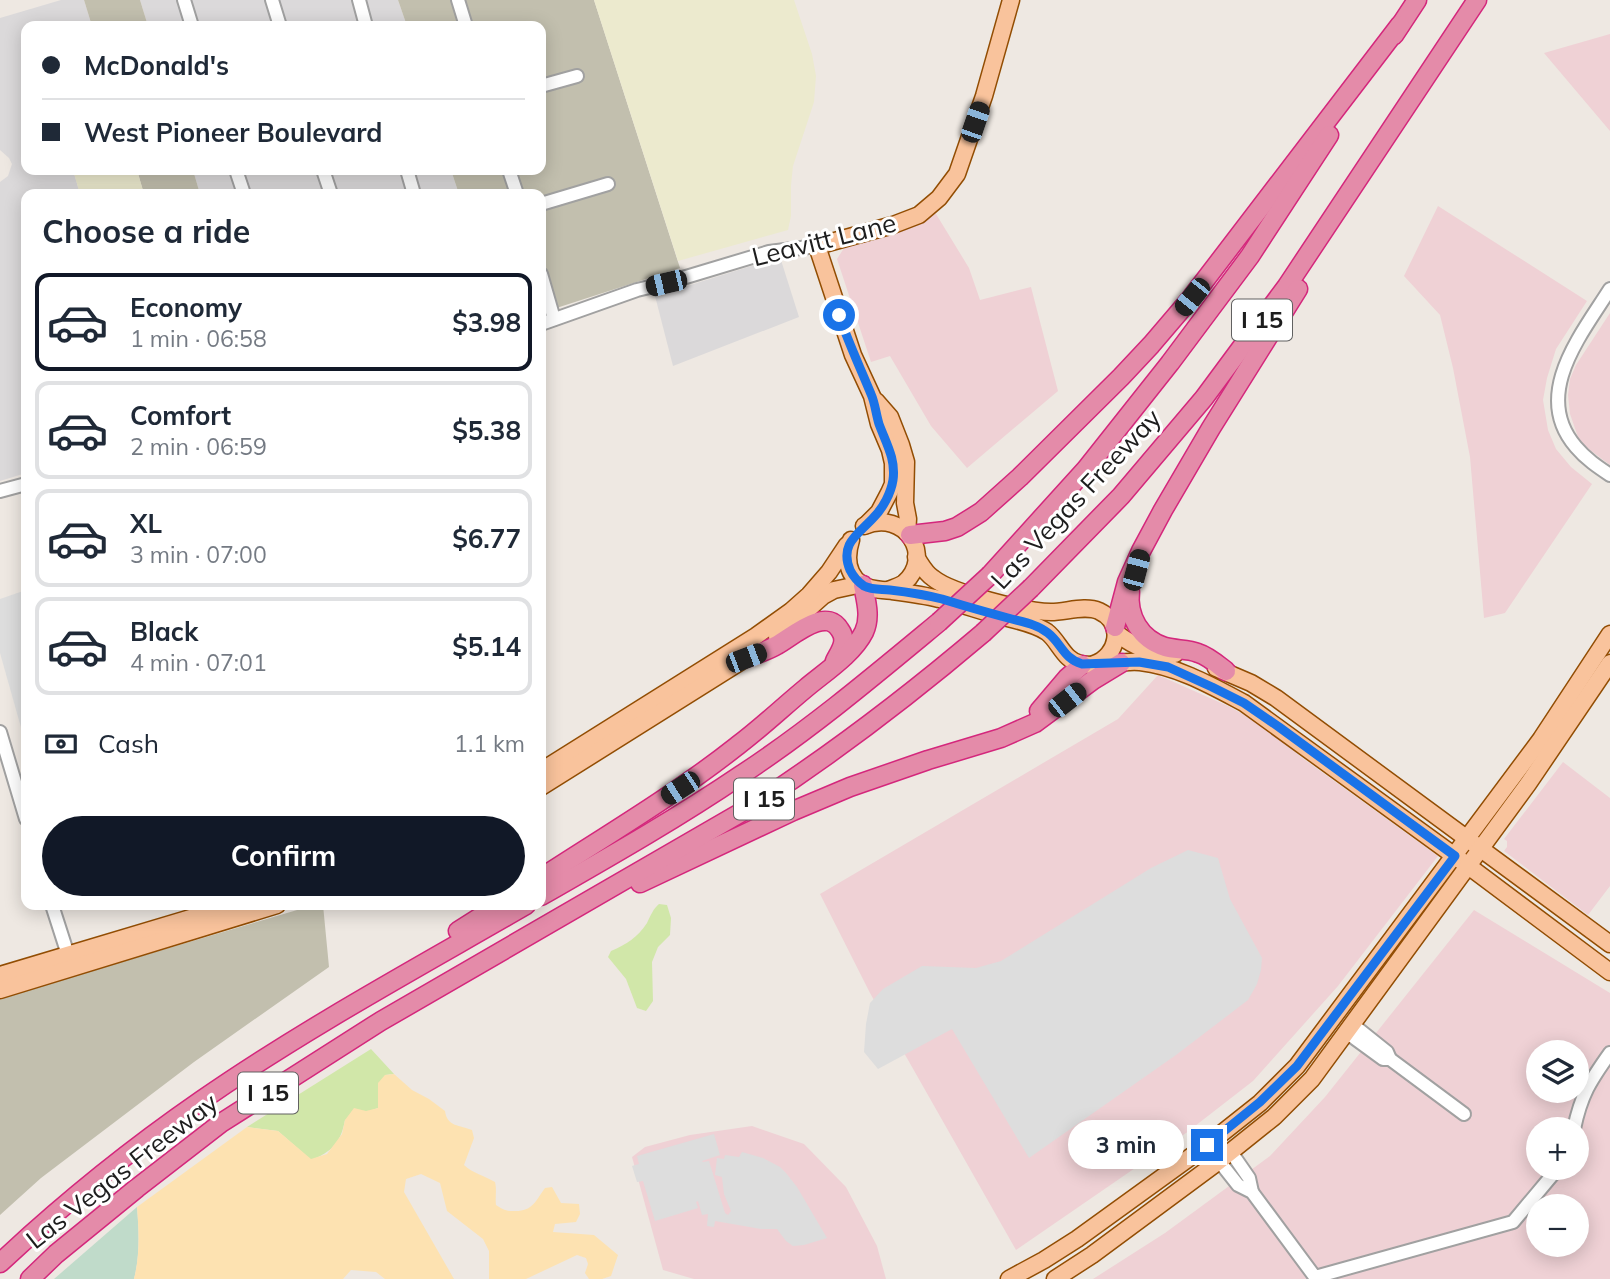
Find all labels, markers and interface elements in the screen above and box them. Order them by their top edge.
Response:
text: McDonald's [84,49,229,82]
car [959,99,992,145]
text: West Pioneer Boulevard [84,116,382,149]
street label: Leavitt Lane [748,206,899,273]
text: Choose a ride [42,211,250,251]
car [644,268,689,298]
car [1171,274,1214,320]
icon: car [46,291,109,354]
text: Economy [130,291,242,324]
route start [823,299,855,331]
road number: I 15 [1232,300,1292,340]
text: $3.98 [452,306,521,339]
text: 1 min · 06:58 [130,324,267,353]
icon: car [46,399,109,462]
text: Comfort [130,399,231,432]
street label: Las Vegas Freeway [984,402,1168,596]
text: $5.38 [452,414,521,447]
text: 2 min · 06:59 [130,432,267,461]
icon: car [46,507,109,570]
text: XL [130,507,162,540]
text: $6.77 [452,522,521,555]
text: 3 min · 07:00 [130,540,267,569]
car [1121,547,1152,593]
icon: car [46,615,109,678]
text: Black [130,615,198,648]
text: $5.14 [452,630,521,663]
car [723,641,770,675]
text: 4 min · 07:01 [130,648,267,677]
car [1044,679,1091,721]
icon: cash [42,725,80,763]
text: Cash [98,727,159,760]
text: 1.1 km [454,729,525,758]
car [657,768,704,808]
road number: I 15 [734,778,794,820]
button: Confirm [42,816,525,896]
map controls [1526,1040,1589,1257]
button: layers [1526,1040,1589,1103]
road number: I 15 [238,1072,298,1114]
street label: Las Vegas Freeway [19,1085,224,1256]
button: + [1526,1117,1589,1180]
callout: 3 min [1067,1120,1182,1170]
route end [1191,1129,1223,1161]
text: 3 min [1096,1130,1156,1159]
button: − [1526,1194,1589,1257]

